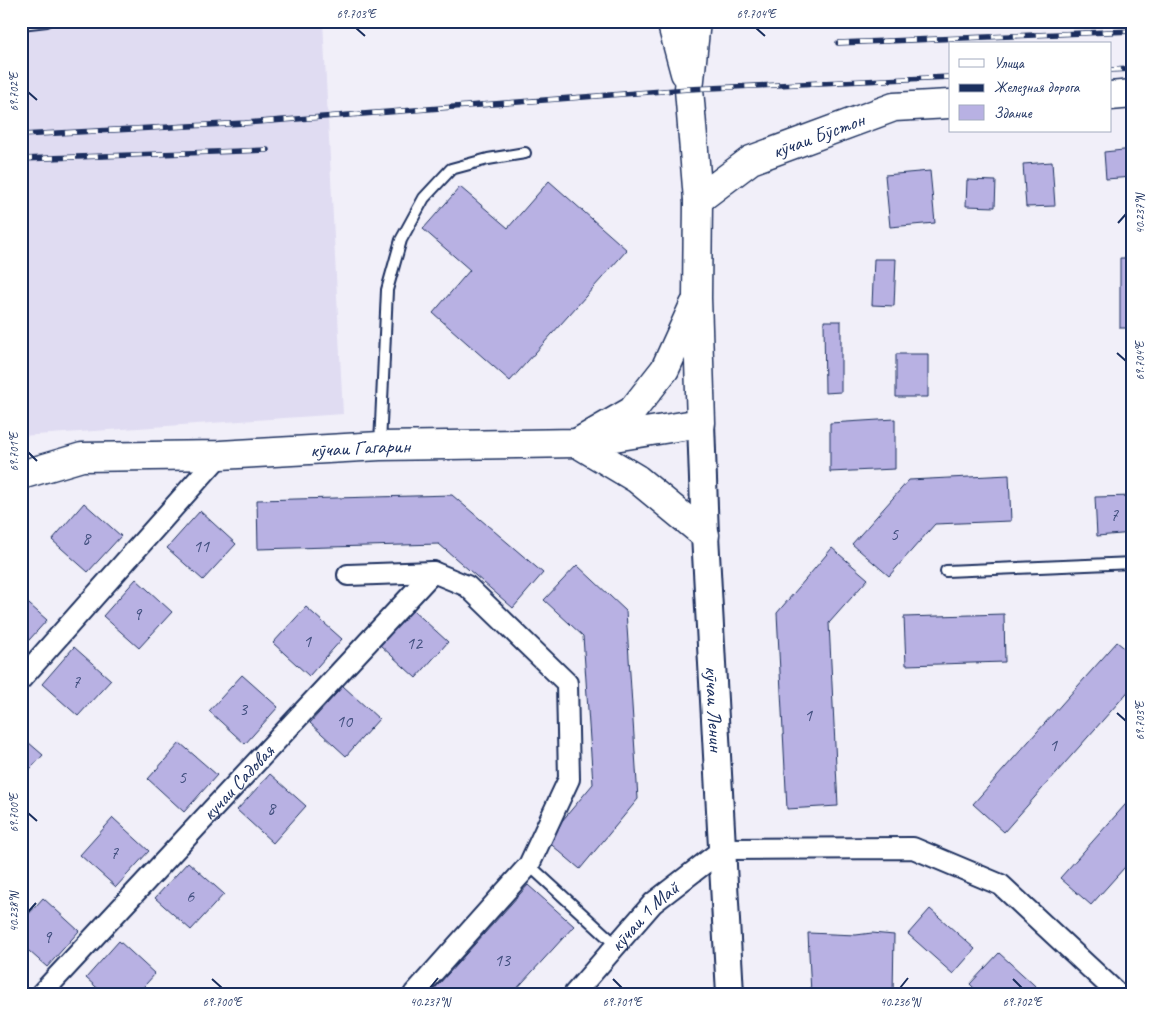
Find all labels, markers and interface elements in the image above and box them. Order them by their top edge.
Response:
text: 69.703°E [336,6,377,22]
text: 69.704°E [736,6,777,22]
legend [949,42,1112,132]
text: Улица [994,54,1025,73]
text: 69.702°E [6,71,22,112]
text: Железная дорога [994,78,1081,97]
text: Здание [994,104,1033,123]
street label: кӯчаи Бӯстон [769,107,869,164]
text: 40.237°N [1132,192,1148,234]
text: 69.704°E [1132,340,1148,381]
text: 69.701°E [6,431,22,472]
street label: кӯчаи Гагарин [309,434,412,463]
house number: 7 [1110,504,1119,526]
house number: 5 [890,523,899,545]
house number: 8 [82,527,92,549]
house number: 11 [193,535,210,557]
house number: 9 [133,603,143,625]
house number: 1 [303,630,312,652]
house number: 12 [406,632,424,654]
street label: кӯчаи Ленин [699,665,729,754]
house number: 7 [72,671,81,693]
house number: 3 [239,698,249,720]
text: 69.703°E [1132,700,1148,741]
house number: 1 [804,704,813,726]
house number: 10 [336,710,354,732]
house number: 1 [1049,734,1058,756]
street label: кучаи Садовая [197,739,280,826]
house number: 5 [178,766,187,788]
text: 69.700°E [6,792,22,833]
house number: 8 [267,797,277,819]
house number: 7 [110,842,119,864]
street label: кӯчаи 1 Май [605,875,685,957]
house number: 6 [186,885,195,907]
text: 40.238°N [6,890,22,932]
house number: 9 [43,926,53,948]
house number: 13 [494,949,512,971]
text: 69.700°E [202,994,243,1010]
text: 40.237°N [410,994,452,1010]
text: 69.701°E [602,994,643,1010]
text: 40.236°N [880,994,922,1010]
text: 69.702°E [1002,994,1043,1010]

